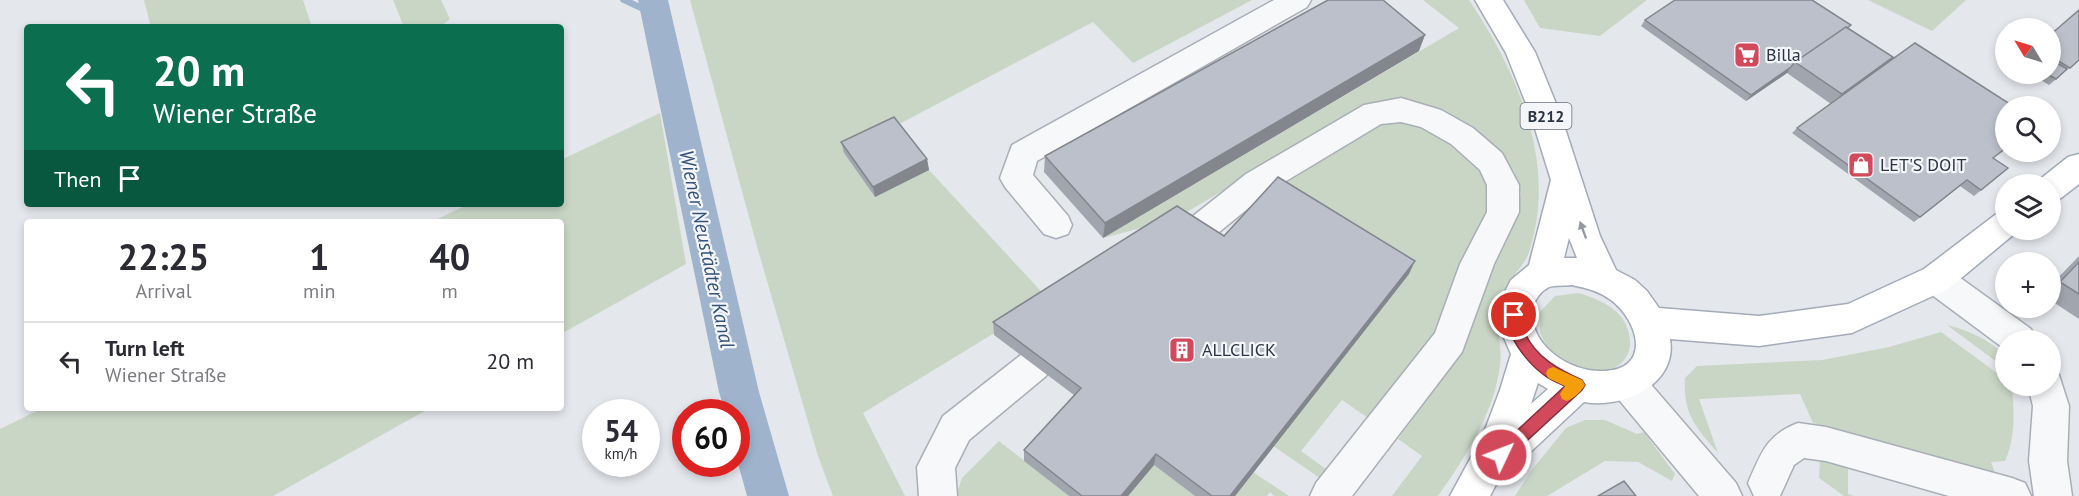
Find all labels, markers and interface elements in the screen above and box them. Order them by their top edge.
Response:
north arrow [1995,18,2061,84]
map controls [1995,18,2061,396]
supermarket icon: Billa [1732,40,1762,70]
text: 20 m [153,43,245,98]
place label: Billa [1766,43,1801,66]
icon: left [54,48,132,126]
text: Wiener Straße [153,96,317,130]
button: search [1995,96,2061,162]
road number: B212 [1520,103,1572,129]
water label: Wiener Neustädter Kanal [673,148,741,351]
shop icon: LET'S DOIT [1846,150,1876,180]
place label: LET'S DOIT [1880,153,1967,176]
icon: arrive [113,162,146,195]
text: Then [54,165,101,193]
button: layers [1995,174,2061,240]
one-way arrow [1577,221,1587,239]
text: 22:25 [118,233,209,280]
text: 1 [309,233,329,280]
text: 40 [429,233,470,280]
button: + [1995,252,2061,318]
text: Arrival [135,278,192,304]
text: min [303,278,336,304]
text: m [442,278,458,304]
pin [1488,289,1539,340]
icon: arrive [1497,298,1530,331]
button: − [1995,330,2061,396]
text: Turn left [105,334,185,362]
building icon: ALLCLICK [1167,335,1197,365]
place label: ALLCLICK [1202,338,1276,361]
icon: left [54,345,87,378]
text: 20 m [486,347,534,375]
text: Wiener Straße [105,362,226,388]
speed limit sign: 60 [672,399,750,477]
text: 54 [604,411,638,450]
position arrow [1469,423,1533,487]
text: km/h [605,444,637,463]

